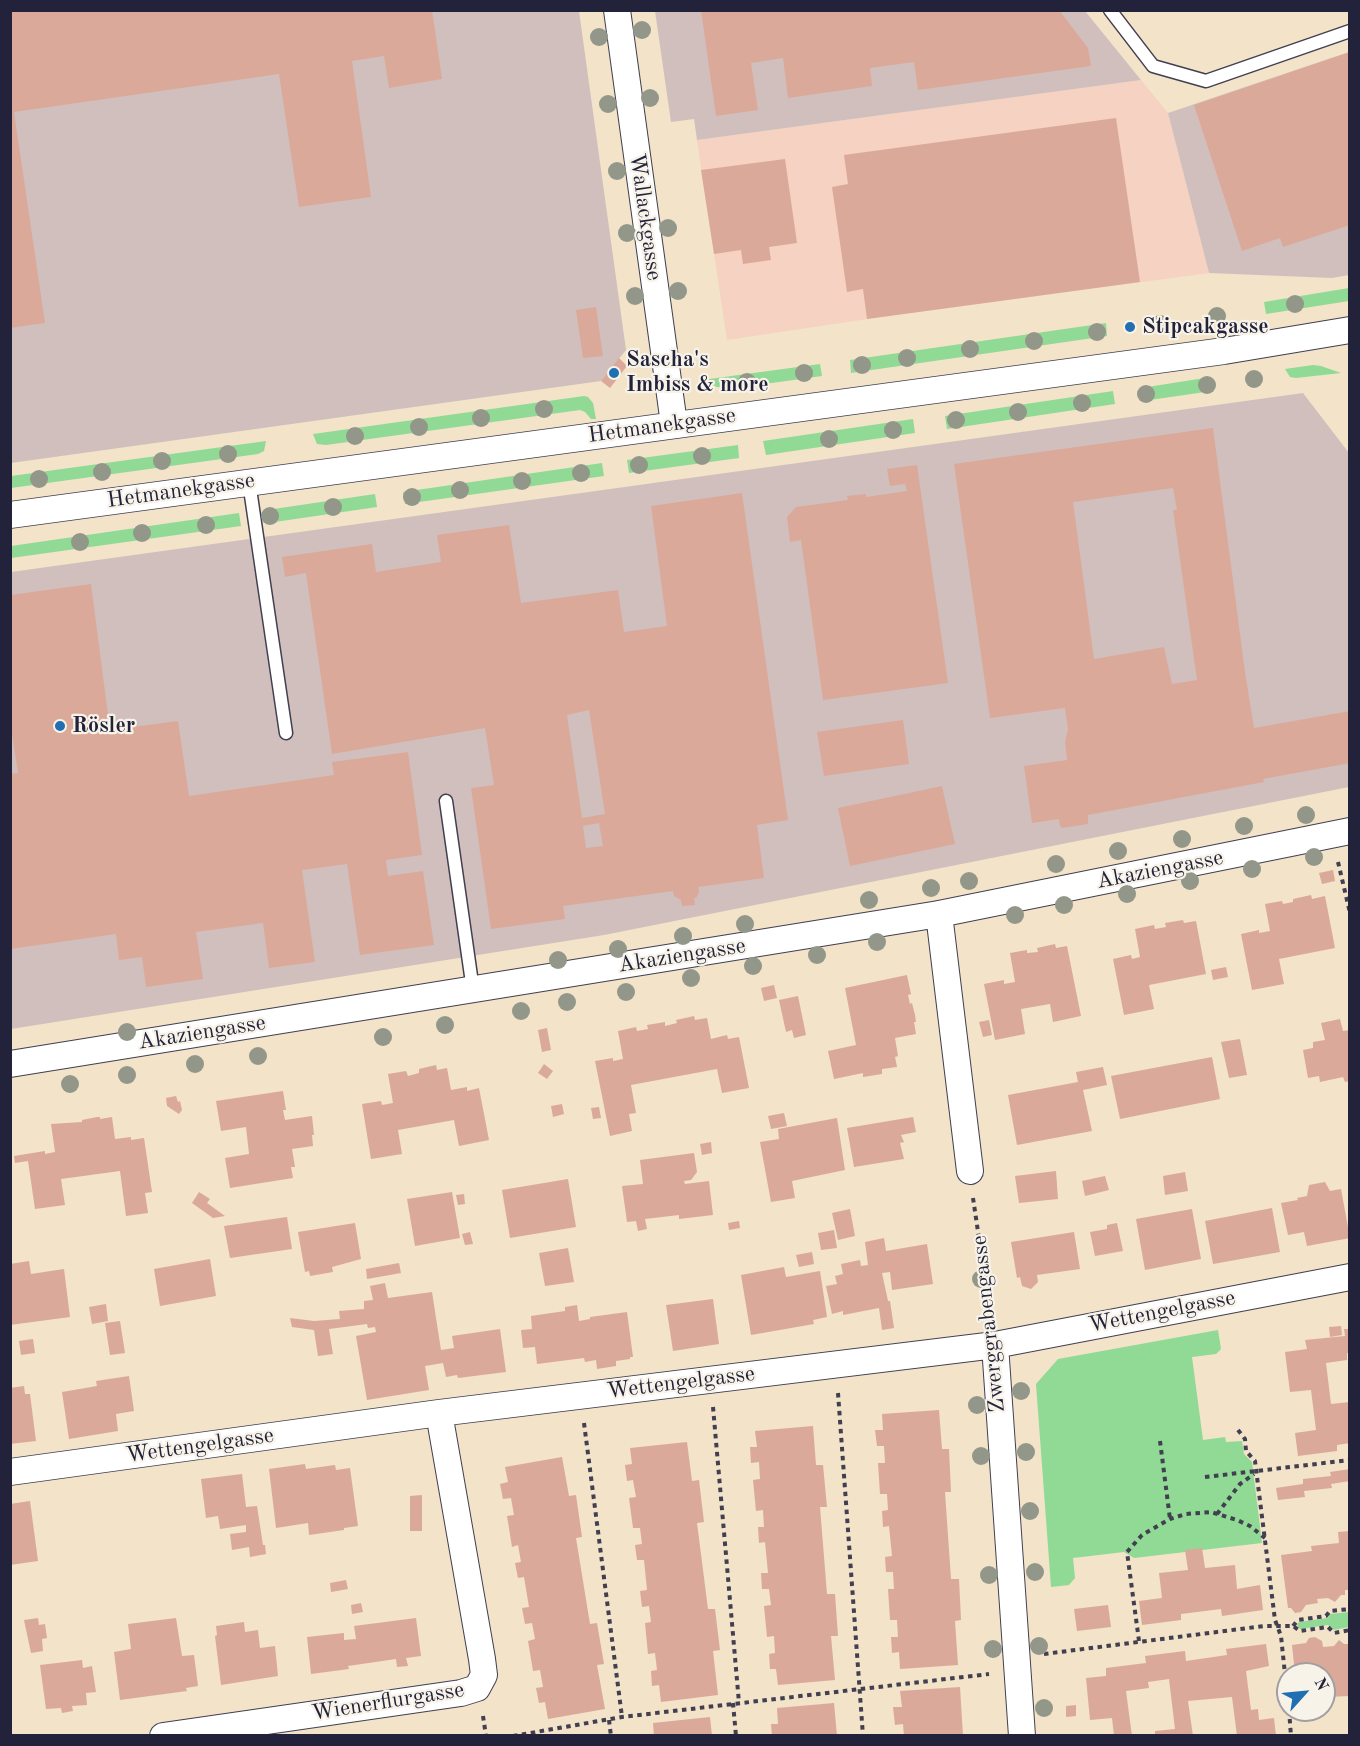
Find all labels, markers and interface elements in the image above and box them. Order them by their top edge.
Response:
street label: Wallackgasse [623,152,667,282]
place label: Stipcakgasse [1142,314,1269,340]
marker: Stipcakgasse [1123,320,1137,334]
place label: Sascha's Imbiss & more [626,347,769,398]
marker: Sascha's Imbiss & more [607,366,621,380]
street label: Hetmanekgasse [586,403,738,449]
street label: Hetmanekgasse [105,468,257,514]
place label: Rösler [72,713,135,739]
marker: Rösler [53,719,67,733]
street label: Akaziengasse [1094,845,1226,895]
street label: Akaziengasse [616,933,748,979]
street label: Akaziengasse [136,1010,268,1056]
street label: Zwerggrabengasse [967,1234,1011,1414]
street label: Wettengelgasse [1086,1285,1238,1339]
street label: Wettengelgasse [606,1361,756,1405]
street label: Wettengelgasse [124,1423,276,1469]
north arrow [1276,1662,1336,1722]
text: N [1310,1676,1330,1694]
street label: Wienerflurgasse [310,1677,466,1727]

